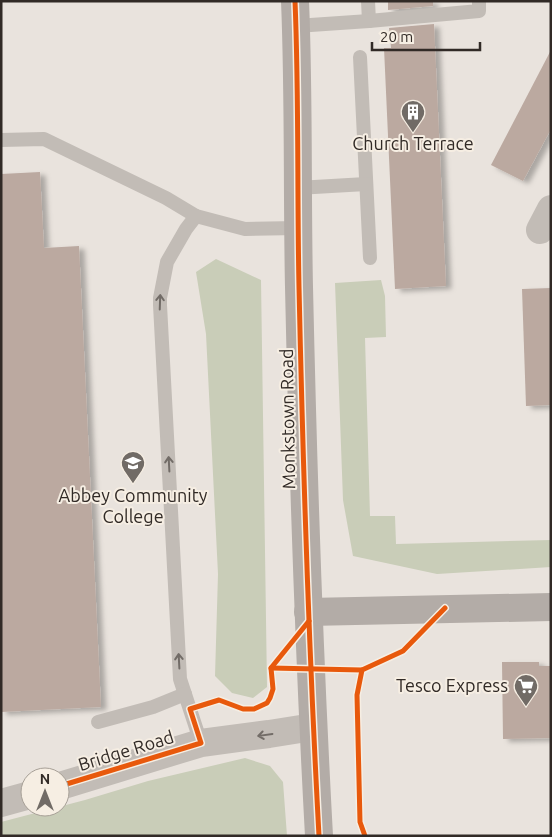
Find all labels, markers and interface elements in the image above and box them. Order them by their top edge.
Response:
scale bar [372,20,480,52]
text: 20 m [380,28,413,45]
building icon: Church Terrace [400,99,426,133]
place label: Church Terrace [352,133,474,153]
one-way arrow [155,294,165,310]
street label: Monkstown Road [276,348,298,490]
school or university icon: Abbey Community College [120,450,146,484]
one-way arrow [164,456,173,472]
place label: Abbey Community College [59,485,208,526]
one-way arrow [174,654,184,670]
supermarket icon: Tesco Express [513,673,539,707]
place label: Tesco Express [396,675,508,695]
street label: Bridge Road [75,726,176,774]
one-way arrow [257,730,273,740]
north arrow [20,767,70,817]
text: N [40,771,50,787]

